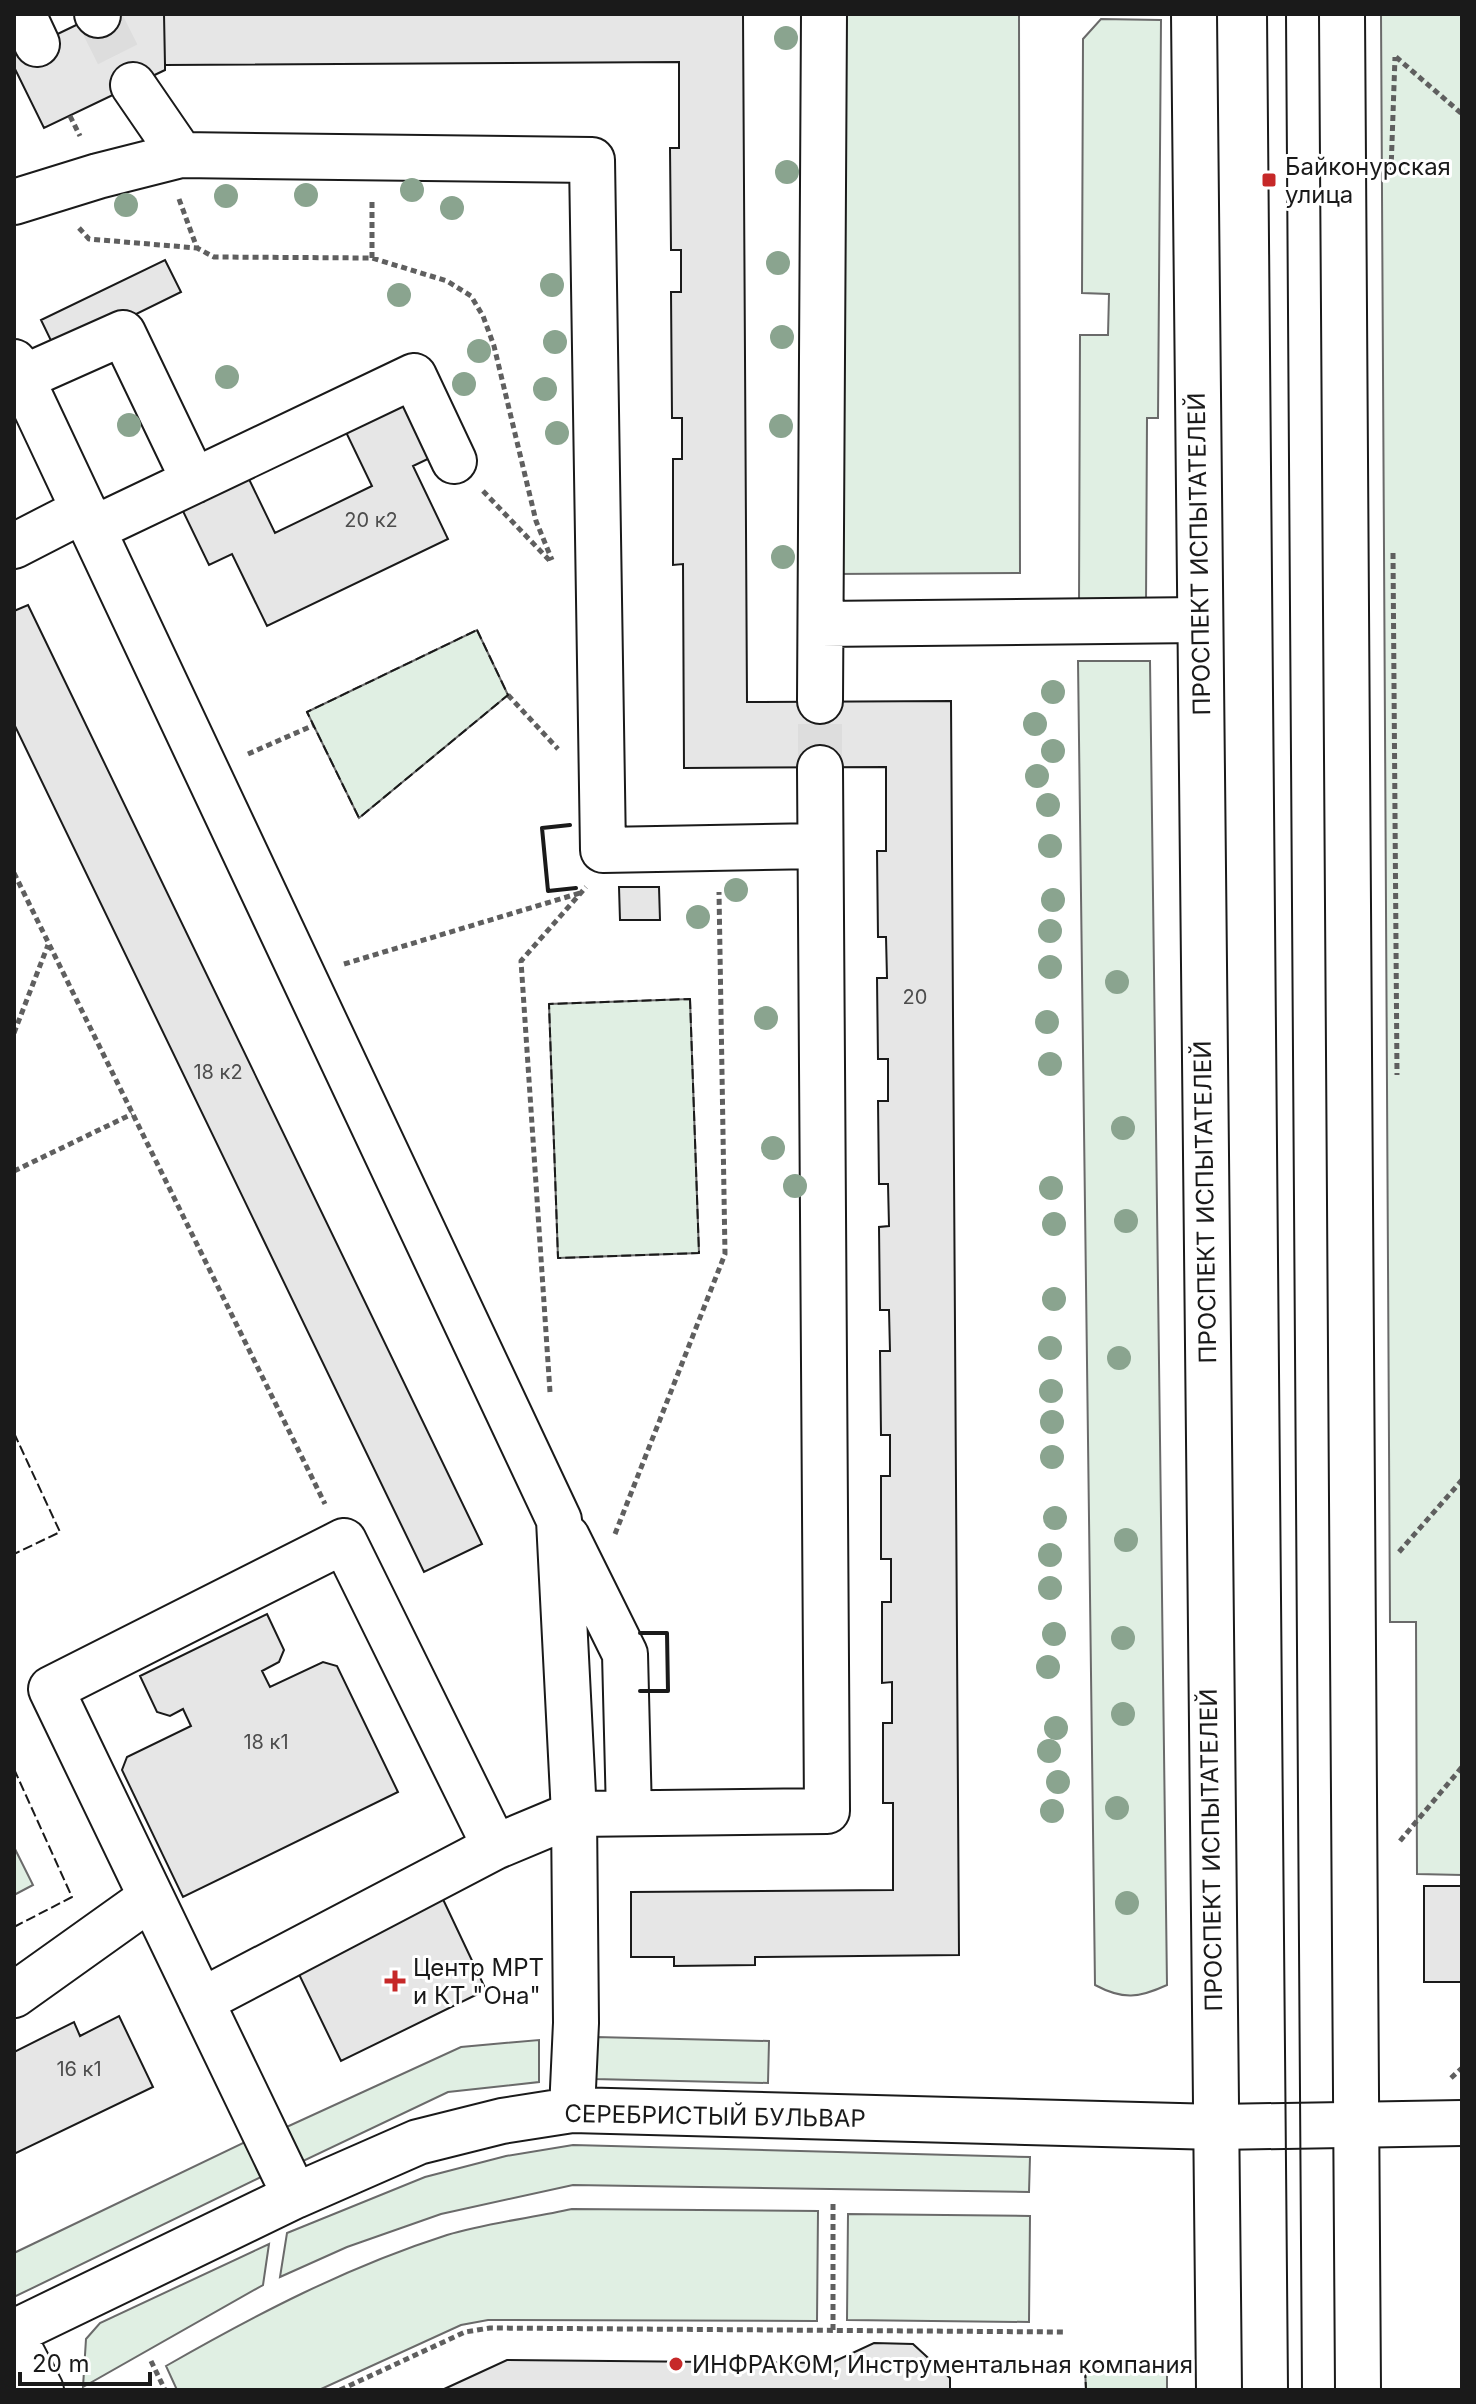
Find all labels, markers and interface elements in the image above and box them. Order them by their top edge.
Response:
place label: Байконурская улица [1285,152,1451,209]
marker: Байконурская улица [1260,171,1278,189]
street label: ПРОСПЕКТ ИСПЫТАТЕЛЕЙ [1181,392,1216,716]
house number: 20 к2 [344,508,398,532]
house number: 20 [903,985,927,1009]
street label: ПРОСПЕКТ ИСПЫТАТЕЛЕЙ [1187,1040,1222,1364]
house number: 18 к2 [193,1060,243,1084]
street label: ПРОСПЕКТ ИСПЫТАТЕЛЕЙ [1193,1688,1228,2012]
house number: 18 к1 [243,1730,289,1754]
place label: Центр МРТ и КТ "Она" [413,1953,544,2010]
marker: Центр МРТ и КТ "Она" [384,1970,406,1992]
house number: 16 к1 [56,2057,102,2081]
street label: СЕРЕБРИСТЫЙ БУЛЬВАР [564,2098,866,2133]
scale bar [20,2336,150,2386]
text: 20 m [32,2349,90,2378]
place label: ИНФРАКОМ, Инструментальная компания [692,2350,1193,2379]
marker: ИНФРАКОМ, Инструментальная компания [667,2355,685,2373]

